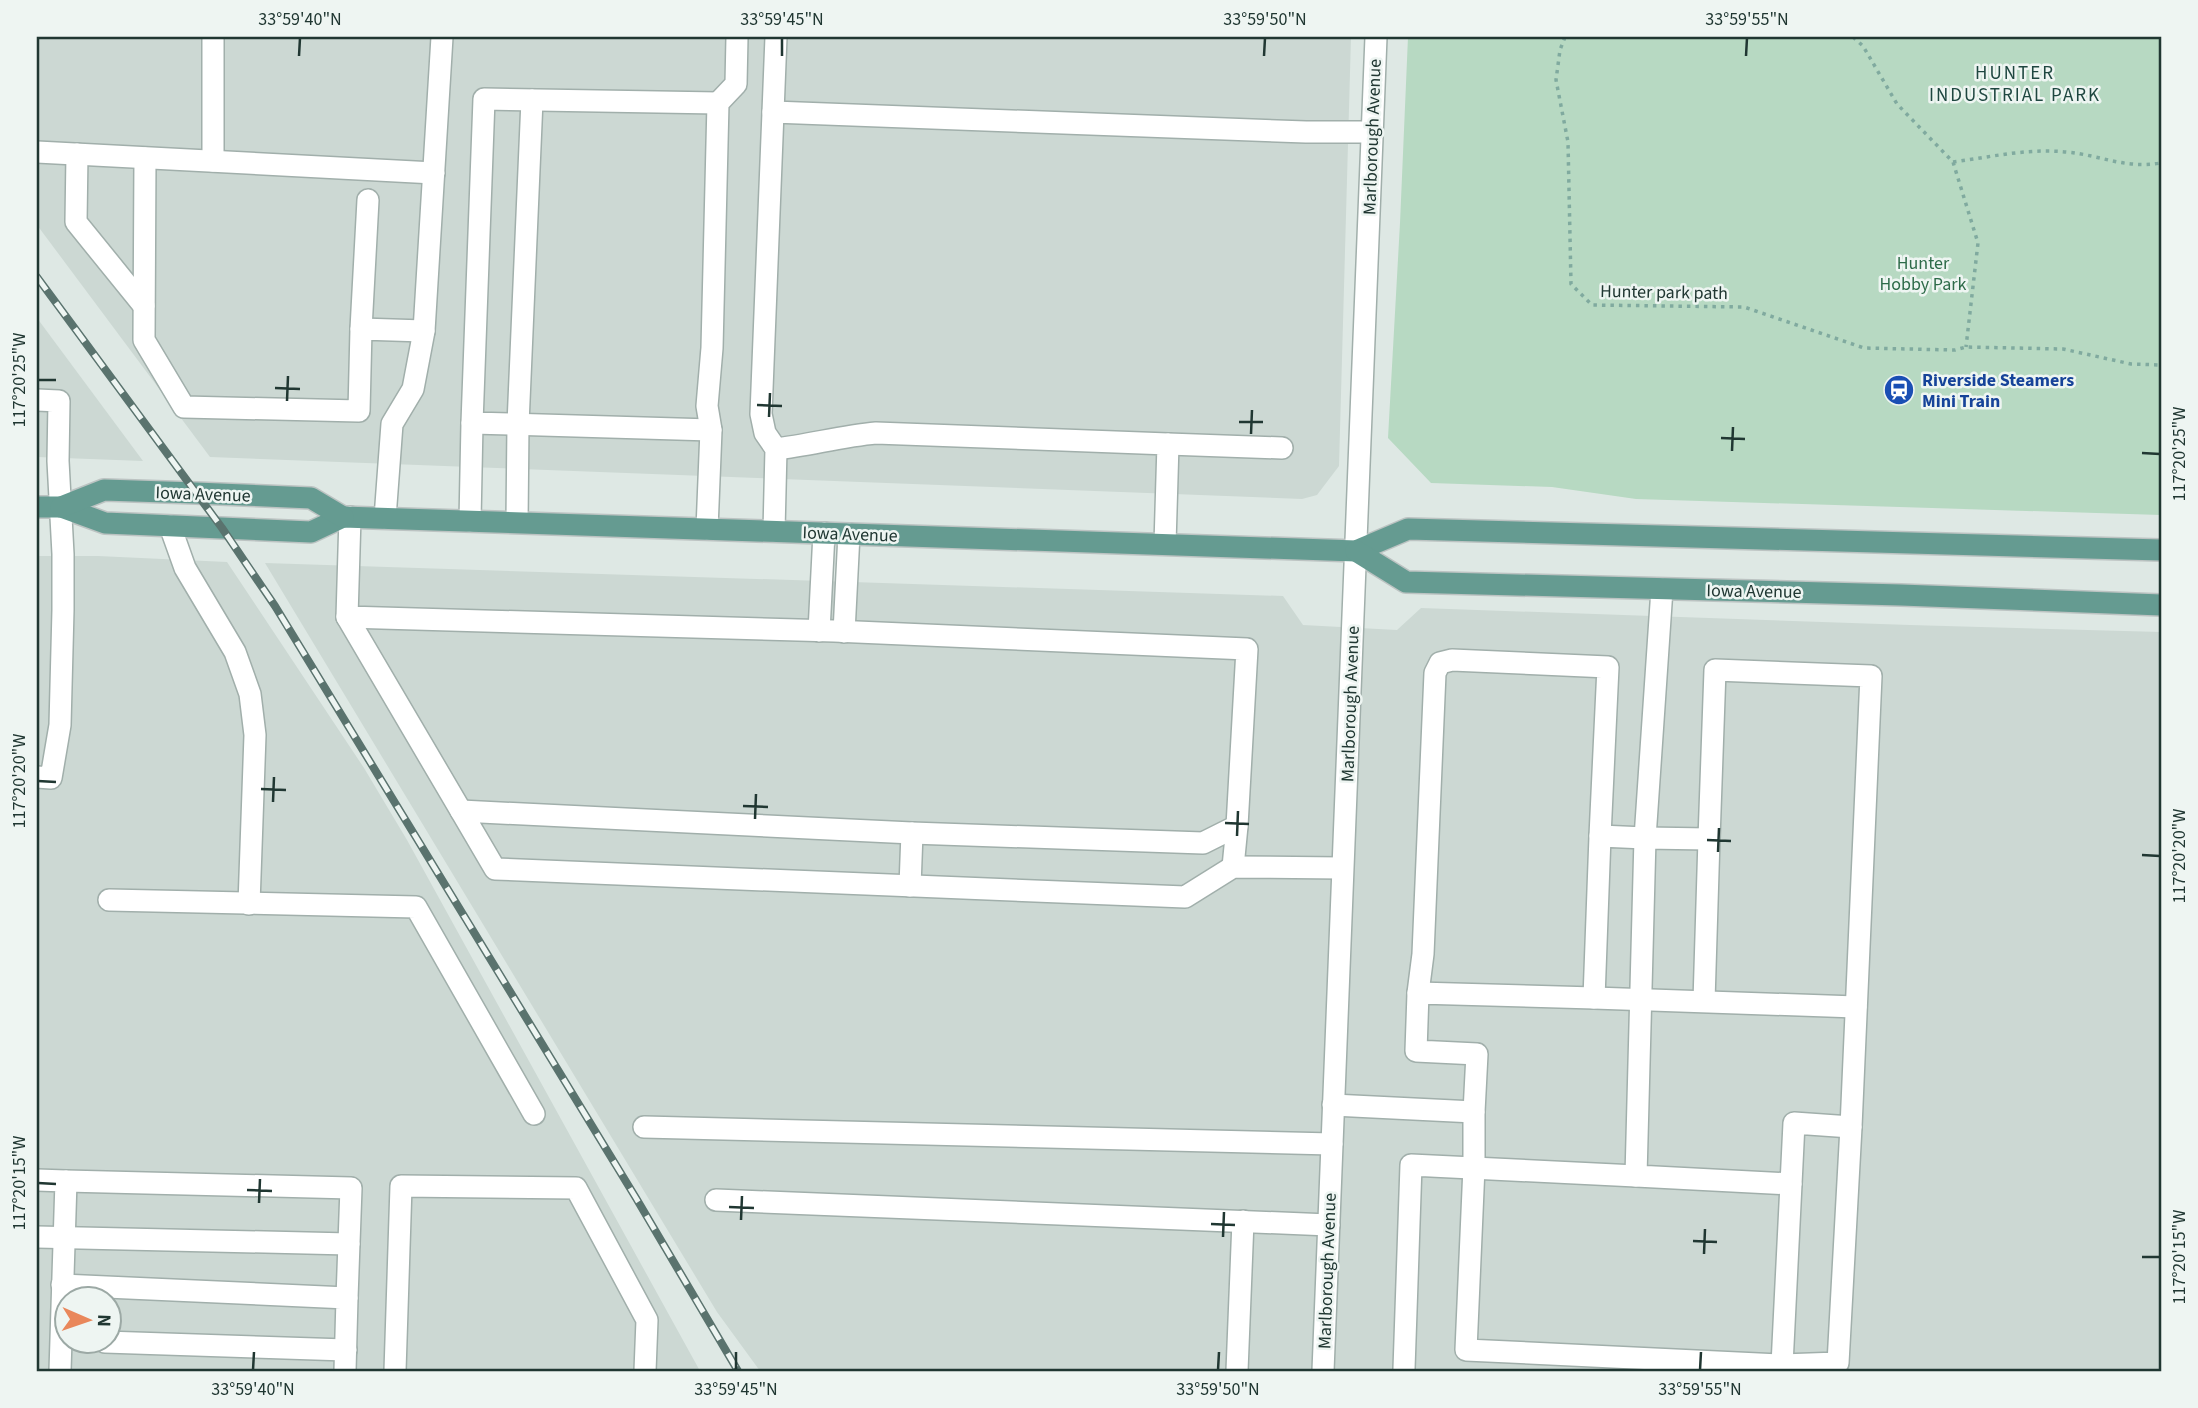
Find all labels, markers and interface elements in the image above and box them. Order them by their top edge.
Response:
text: 33°59'40"N [258,7,342,32]
text: 33°59'45"N [740,7,824,32]
text: 33°59'50"N [1223,7,1307,32]
text: 33°59'55"N [1705,7,1789,32]
street label: Marlborough Avenue [1357,58,1388,216]
district label: HUNTER INDUSTRIAL PARK [1929,60,2101,109]
park label: Hunter Hobby Park [1880,251,1967,297]
street label: Hunter park path [1600,279,1728,306]
text: 117°20'25"W [7,333,32,427]
place label: Riverside Steamers Mini Train [1922,368,2074,414]
station icon: Riverside Steamers Mini Train [1882,373,1916,407]
text: 117°20'25"W [2167,407,2192,501]
street label: Iowa Avenue [155,480,251,509]
street label: Iowa Avenue [802,520,898,549]
street label: Iowa Avenue [1706,578,1802,605]
street label: Marlborough Avenue [1335,625,1366,783]
text: 117°20'20"W [7,734,32,828]
text: 117°20'20"W [2167,809,2192,903]
text: 117°20'15"W [7,1136,32,1230]
street label: Marlborough Avenue [1312,1192,1343,1350]
text: 117°20'15"W [2167,1210,2192,1304]
north arrow [52,1286,122,1356]
text: N [90,1314,117,1327]
text: 33°59'40"N [211,1377,295,1402]
text: 33°59'45"N [694,1377,778,1402]
text: 33°59'50"N [1176,1377,1260,1402]
text: 33°59'55"N [1658,1377,1742,1402]

